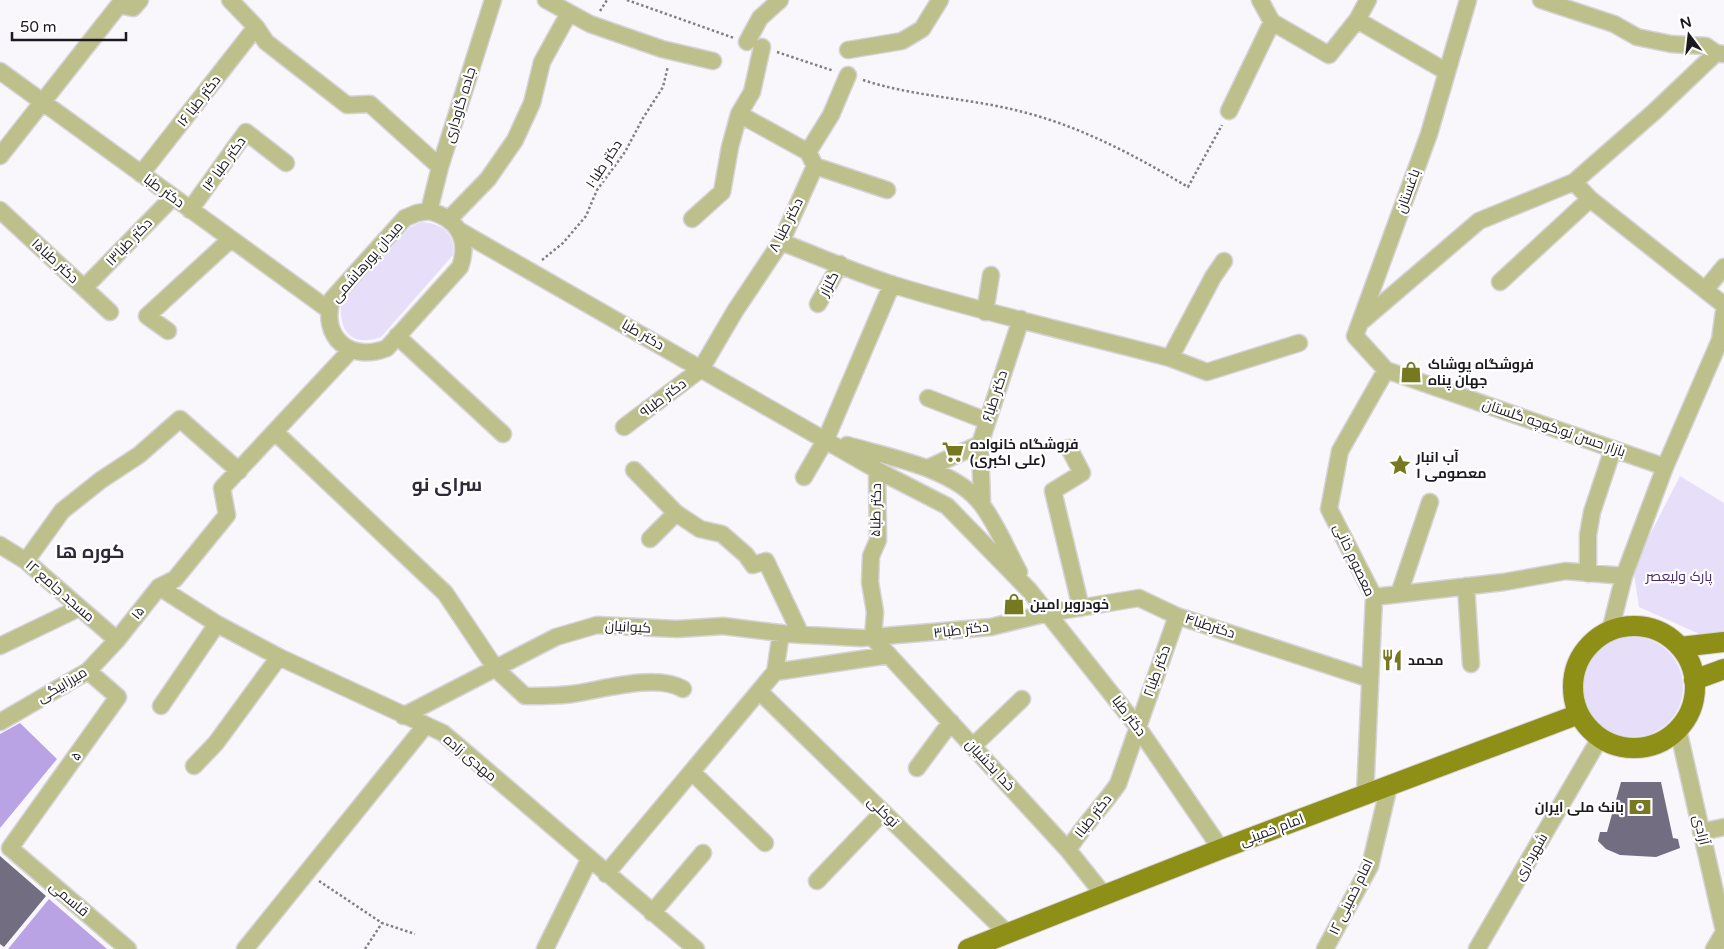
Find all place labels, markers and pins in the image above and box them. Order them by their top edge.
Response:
place label: فروشگاه پوشاک جهان پناه [1428,356,1534,391]
shop icon: فروشگاه پوشاک جهان پناه [1398,359,1424,385]
place label: فروشگاه خانواده (علی اکبری) [970,436,1079,469]
supermarket icon: فروشگاه خانواده (علی اکبری) [940,439,966,465]
place label: آب انبار معصومی ۱ [1415,449,1487,482]
place icon: آب انبار معصومی ۱ [1387,452,1413,478]
shop icon: خودروبر امین [1001,591,1027,617]
place label: خودروبر امین [1030,596,1109,613]
restaurant icon: محمد [1379,647,1405,673]
place label: محمد [1408,652,1443,669]
bank icon: بانک ملی ایران [1627,794,1653,820]
place label: بانک ملی ایران [1535,799,1624,816]

